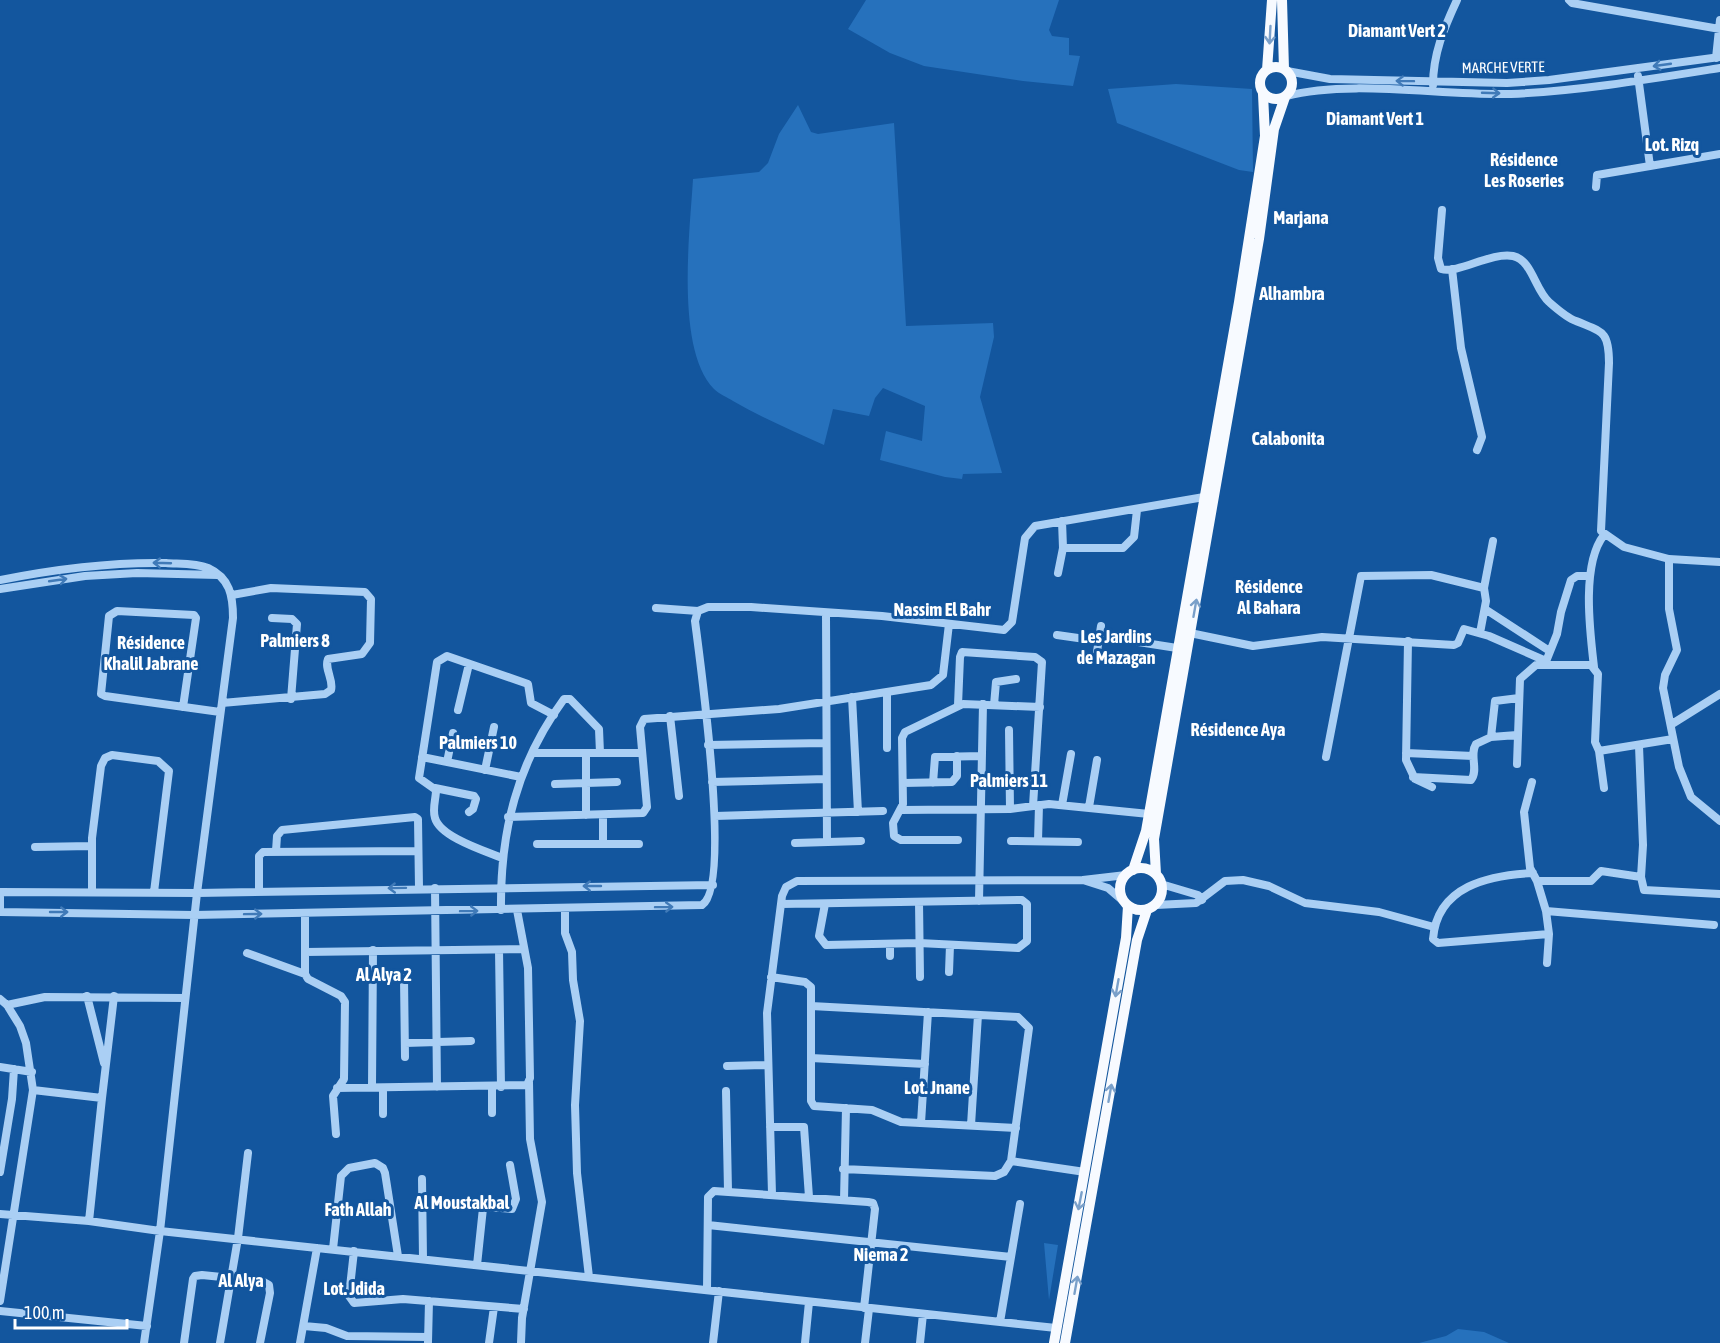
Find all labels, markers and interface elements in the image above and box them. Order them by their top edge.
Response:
district label: Diamant Vert 2 [1348,20,1446,41]
one-way arrow [1265,24,1276,44]
street label: MARCHE VERTE [1461,58,1545,76]
one-way arrow [1653,60,1672,71]
one-way arrow [1396,75,1416,86]
one-way arrow [1481,87,1501,99]
district label: Diamant Vert 1 [1326,108,1424,129]
district label: Lot. Rizq [1645,134,1699,155]
district label: Résidence Les Roseries [1484,149,1565,191]
district label: Marjana [1273,207,1329,228]
district label: Alhambra [1258,283,1325,304]
district label: Calabonita [1251,428,1325,449]
one-way arrow [153,558,173,569]
one-way arrow [47,574,67,585]
district label: Résidence Al Bahara [1235,576,1303,618]
district label: Nassim El Bahr [893,599,991,620]
one-way arrow [1189,599,1200,618]
district label: Les Jardins de Mazagan [1077,626,1156,668]
district label: Palmiers 8 [260,630,330,651]
district label: Résidence Khalil Jabrane [104,632,198,674]
district label: Résidence Aya [1191,719,1285,740]
district label: Palmiers 10 [439,732,517,753]
district label: Palmiers 11 [970,770,1048,791]
one-way arrow [582,880,602,892]
one-way arrow [387,883,407,894]
one-way arrow [654,901,674,913]
one-way arrow [459,905,479,917]
one-way arrow [48,906,68,918]
one-way arrow [243,909,263,920]
district label: Al Alya 2 [355,964,412,985]
one-way arrow [1111,978,1122,997]
district label: Lot. Jnane [904,1077,970,1098]
one-way arrow [1105,1084,1116,1104]
one-way arrow [1074,1190,1085,1210]
district label: Al Moustakbal [414,1192,510,1213]
district label: Fath Allah [324,1199,392,1220]
district label: Niema 2 [853,1244,909,1265]
district label: Al Alya [217,1270,264,1291]
one-way arrow [1071,1276,1082,1296]
district label: Lot. Jdida [323,1278,385,1299]
scale bar [15,1292,128,1330]
text: 100 m [24,1302,65,1323]

